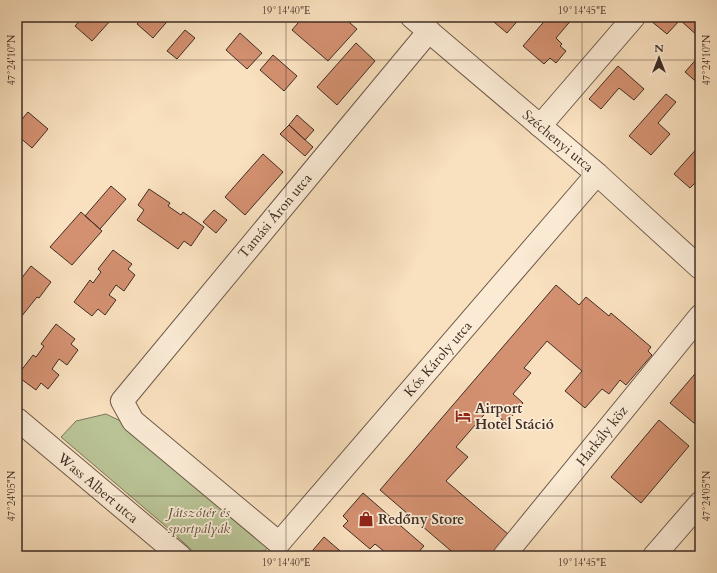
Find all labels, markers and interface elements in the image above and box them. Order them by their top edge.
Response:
text: 19°14'40"E [262,4,310,18]
text: 19°14'45"E [558,4,606,18]
text: 47°24'10"N [5,34,19,85]
text: 47°24'10"N [700,34,714,85]
north arrow [639,38,679,78]
text: N [654,41,664,56]
street label: Széchenyi utca [518,106,598,176]
street label: Tamási Áron utca [234,169,316,263]
street label: Kós Károly utca [400,317,476,401]
place label: Airport Hotel Stáció [475,399,554,434]
street label: Harkály köz [572,401,633,470]
hotel icon: Airport Hotel Stáció [454,407,472,425]
street label: Wass Albert utca [53,448,142,527]
text: 47°24'05"N [5,470,19,521]
text: 47°24'05"N [700,470,714,521]
park label: Játszótér és sportpályák [165,503,230,538]
shop icon: Redőny Store [357,510,375,528]
place label: Redőny Store [378,510,464,529]
text: 19°14'40"E [262,556,310,570]
text: 19°14'45"E [558,556,606,570]

